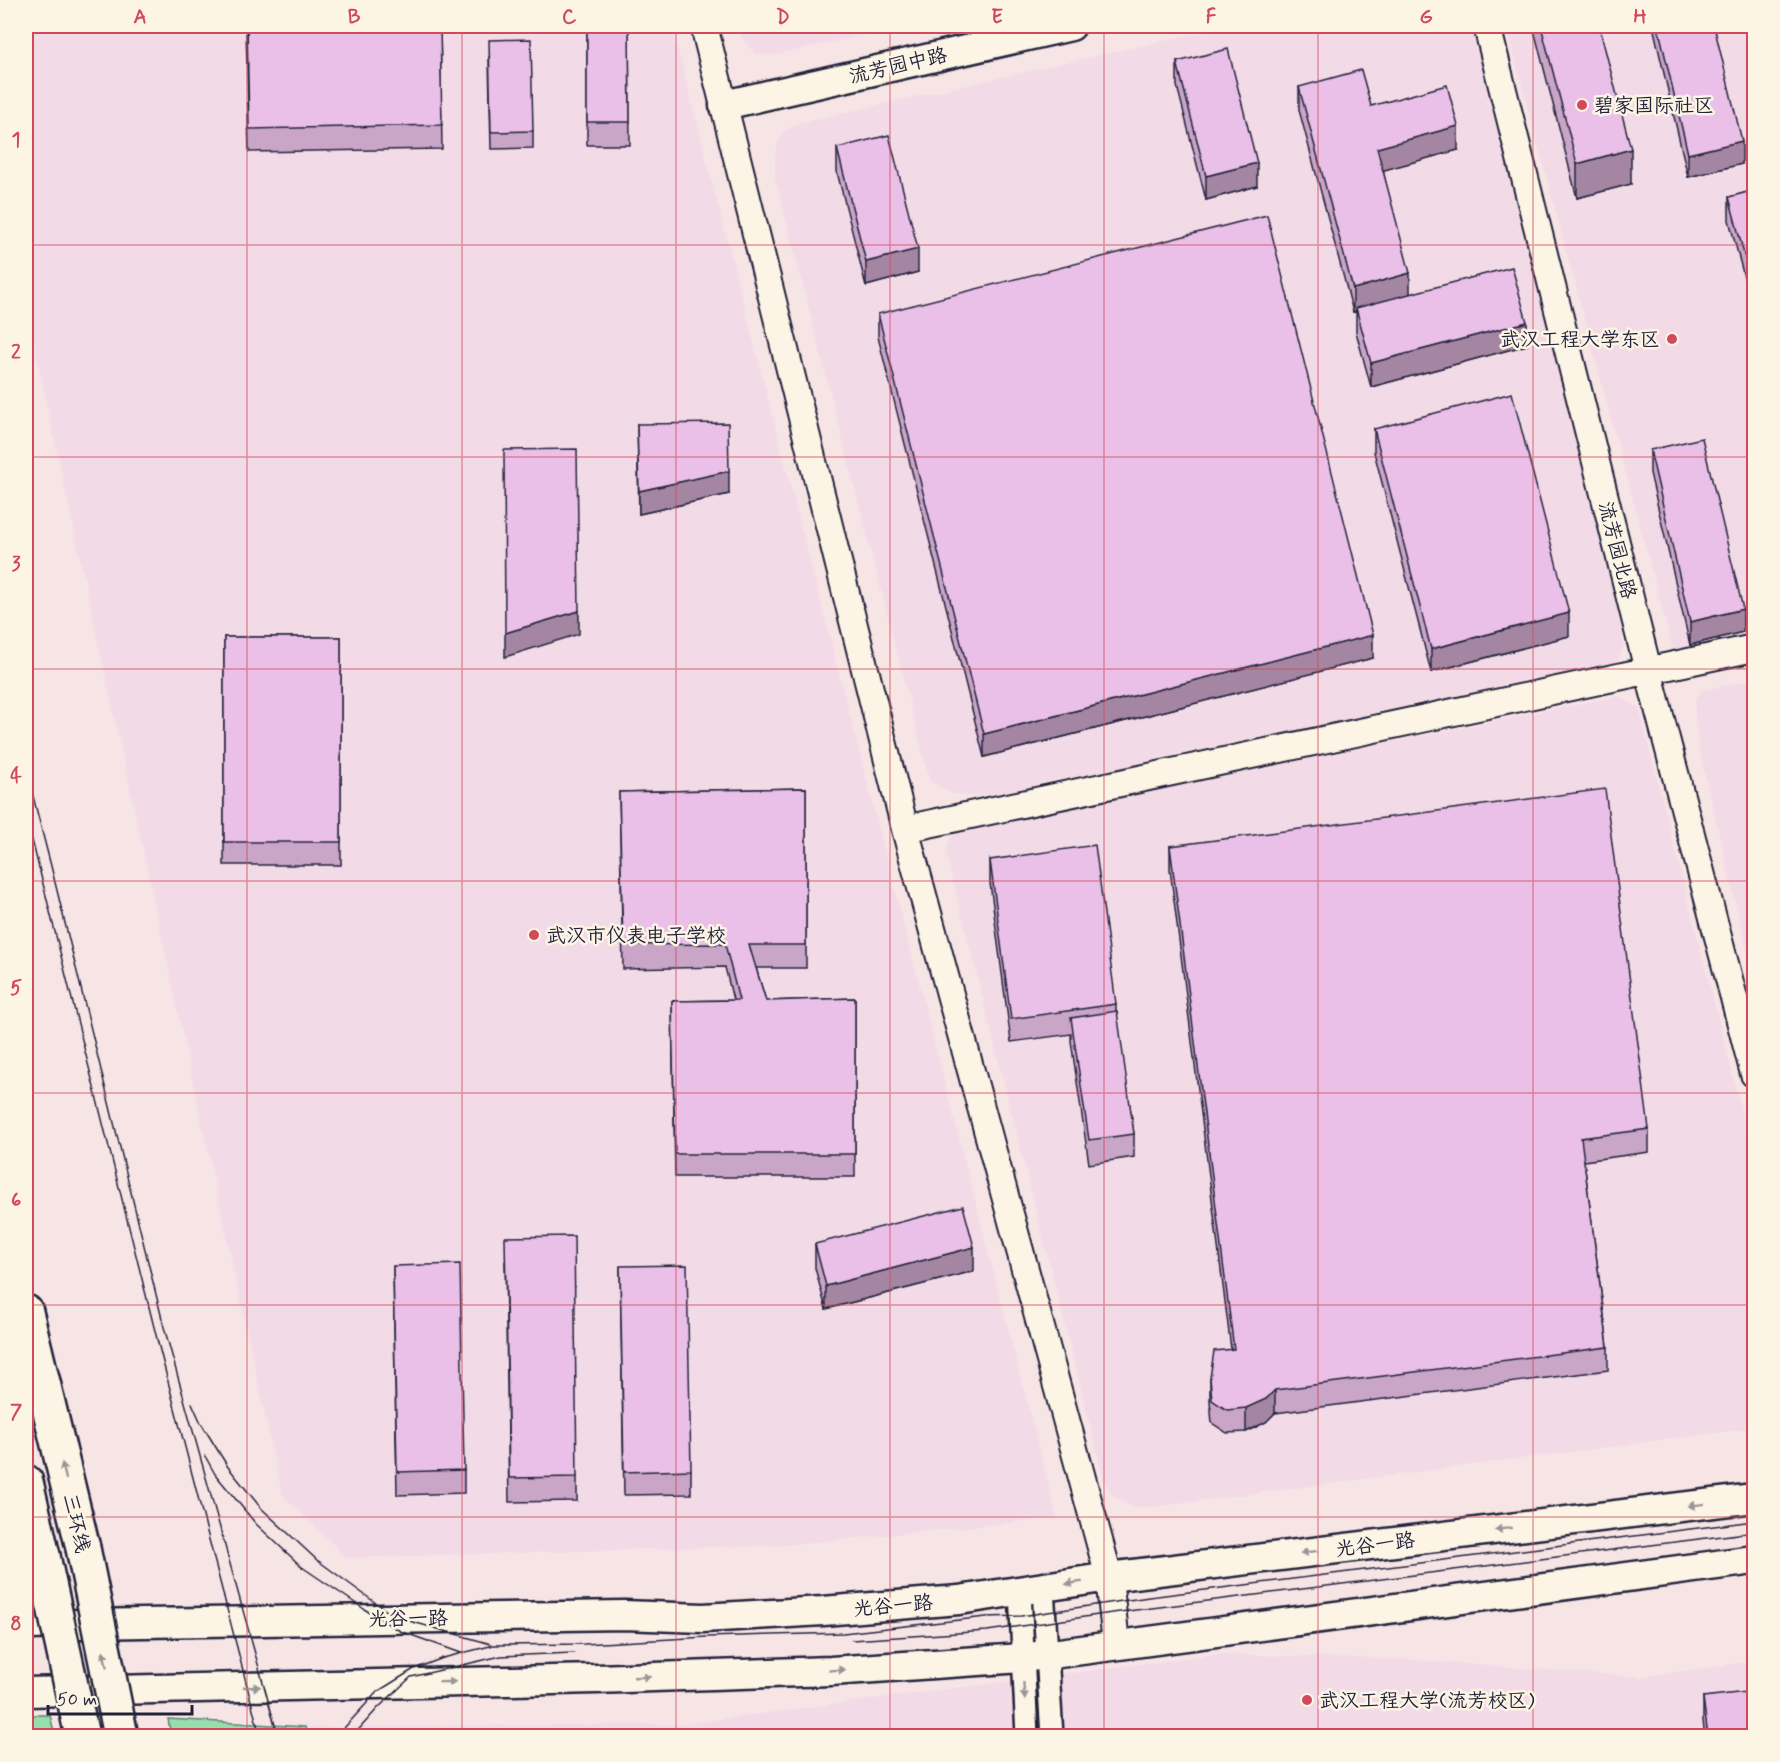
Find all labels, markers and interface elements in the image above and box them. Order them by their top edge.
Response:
text: A [133,4,147,31]
text: B [348,4,361,31]
text: C [562,4,577,31]
text: D [776,4,790,31]
text: E [991,4,1003,31]
text: F [1206,4,1217,31]
text: G [1419,4,1433,31]
text: H [1633,4,1647,31]
street label: 流芳园中路 [847,42,951,91]
place label: 碧家国际社区 [1594,93,1714,120]
marker: 碧家国际社区 [1575,98,1589,112]
text: 1 [12,127,20,154]
place label: 武汉工程大学东区 [1500,327,1660,354]
marker: 武汉工程大学东区 [1665,332,1679,346]
text: 2 [11,339,21,366]
street label: 流芳园北路 [1591,499,1642,603]
text: 3 [11,551,21,578]
text: 4 [10,763,22,790]
place label: 武汉市仪表电子学校 [546,923,726,950]
marker: 武汉市仪表电子学校 [527,928,541,942]
text: 5 [10,975,22,1002]
text: 6 [11,1187,21,1214]
text: 7 [10,1399,22,1426]
one-way arrow [59,1462,69,1480]
street label: 三环线 [56,1491,95,1556]
one-way arrow [1687,1500,1706,1510]
one-way arrow [1493,1524,1512,1533]
street label: 光谷一路 [1334,1527,1418,1564]
one-way arrow [1300,1548,1319,1557]
one-way arrow [1065,1578,1084,1587]
street label: 光谷一路 [852,1589,935,1623]
street label: 光谷一路 [368,1605,449,1634]
text: 8 [10,1611,22,1638]
one-way arrow [100,1649,110,1668]
one-way arrow [827,1665,846,1675]
one-way arrow [632,1673,651,1682]
scale bar [48,1678,192,1716]
one-way arrow [437,1678,456,1687]
one-way arrow [242,1682,261,1692]
one-way arrow [1019,1682,1029,1701]
text: 50 m [57,1688,97,1712]
place label: 武汉工程大学(流芳校区) [1319,1688,1535,1715]
marker: 武汉工程大学(流芳校区) [1300,1693,1314,1707]

